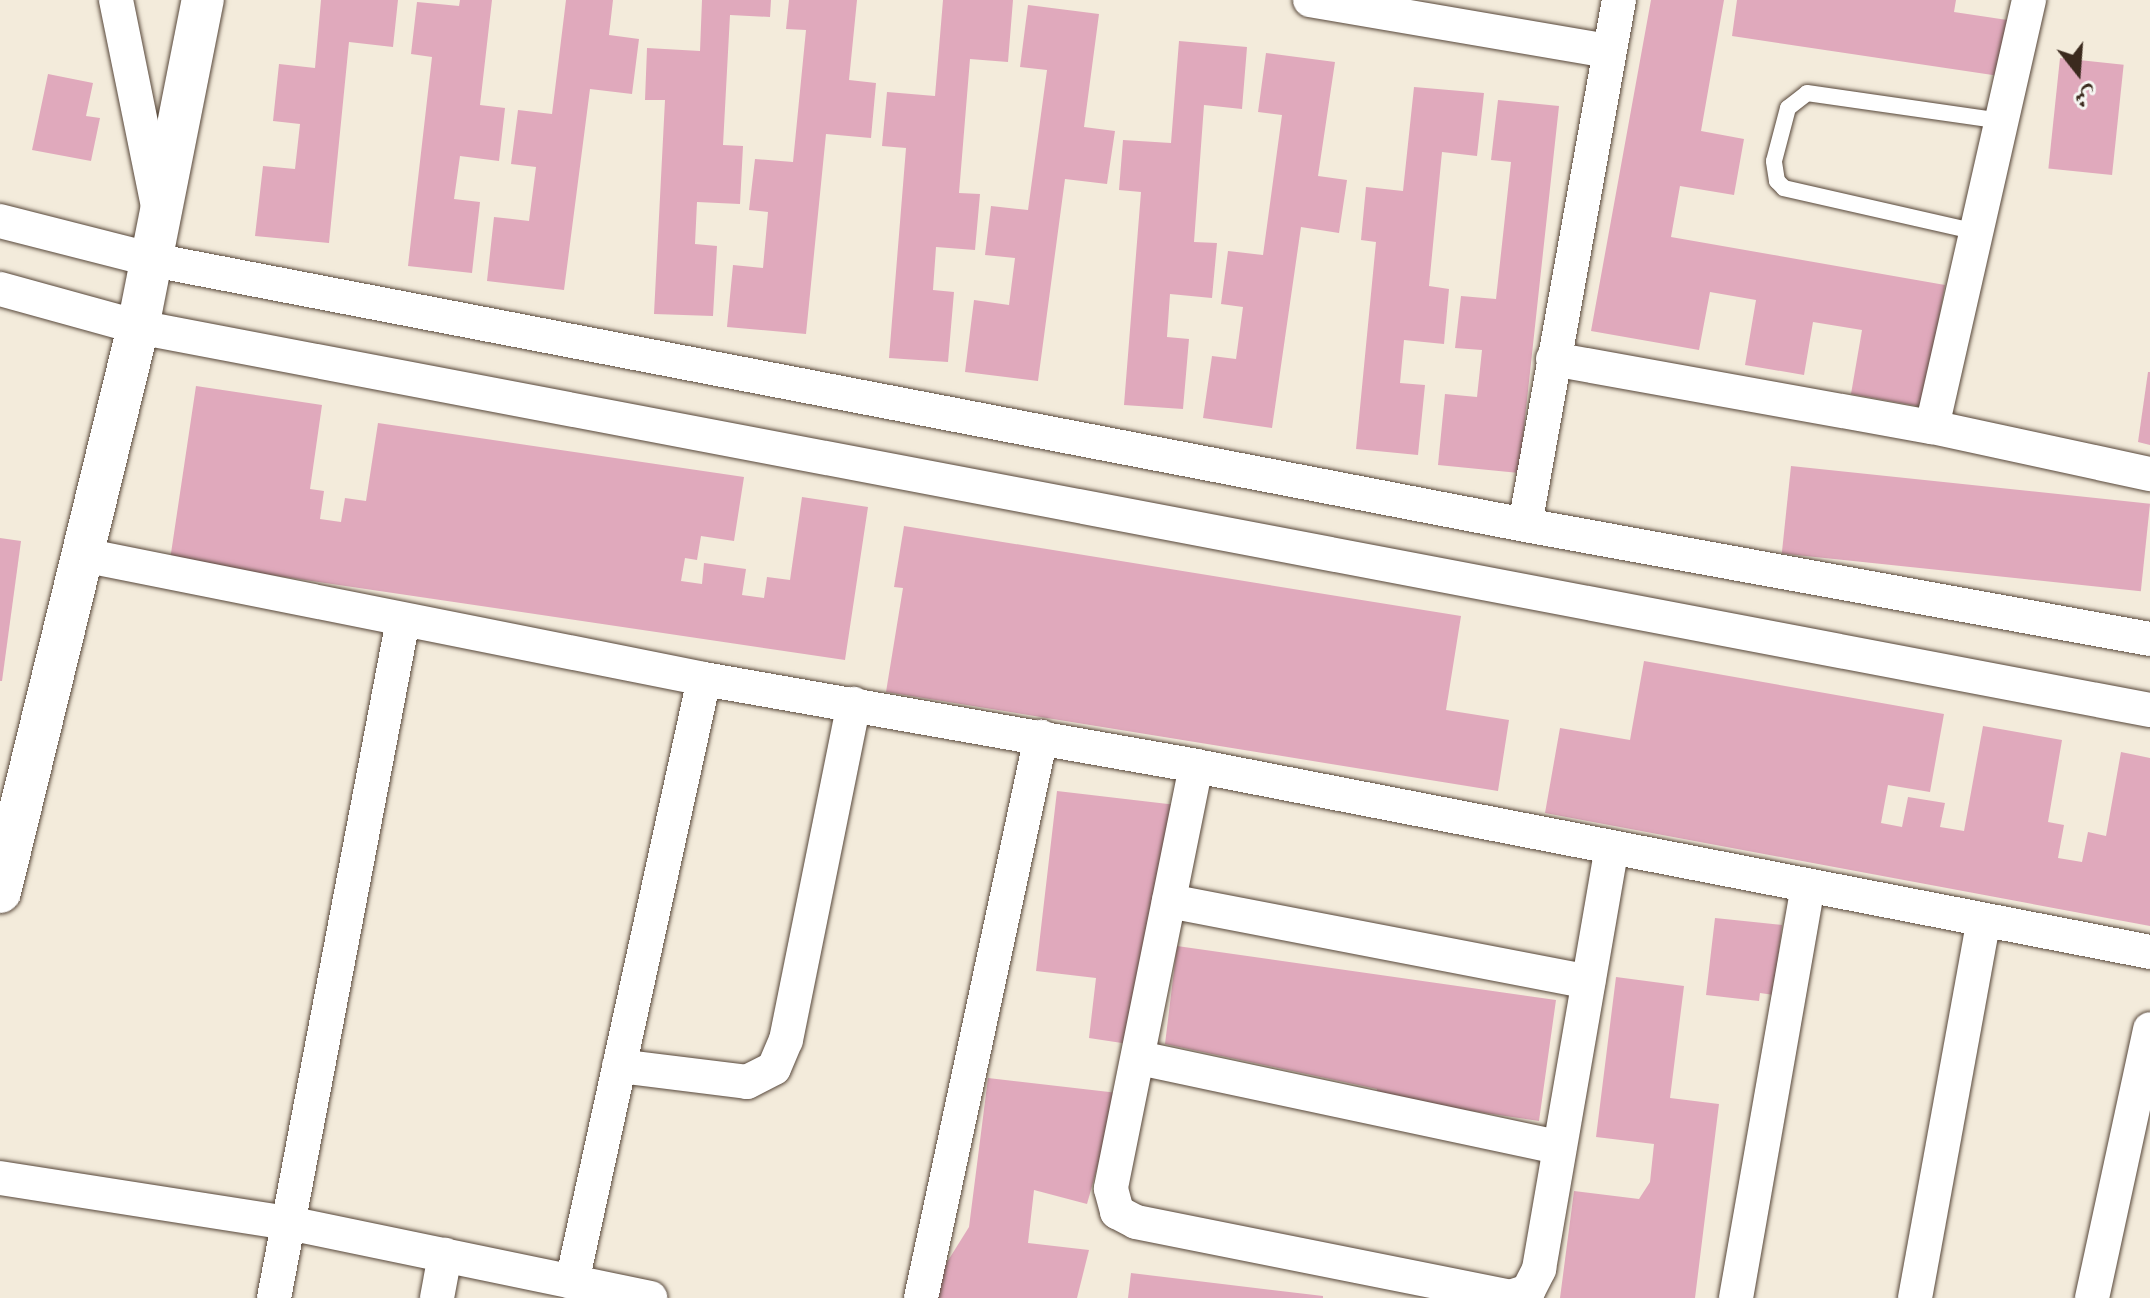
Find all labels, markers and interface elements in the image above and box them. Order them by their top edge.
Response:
north arrow [2038,32,2118,112]
text: ش [2070,77,2100,113]

